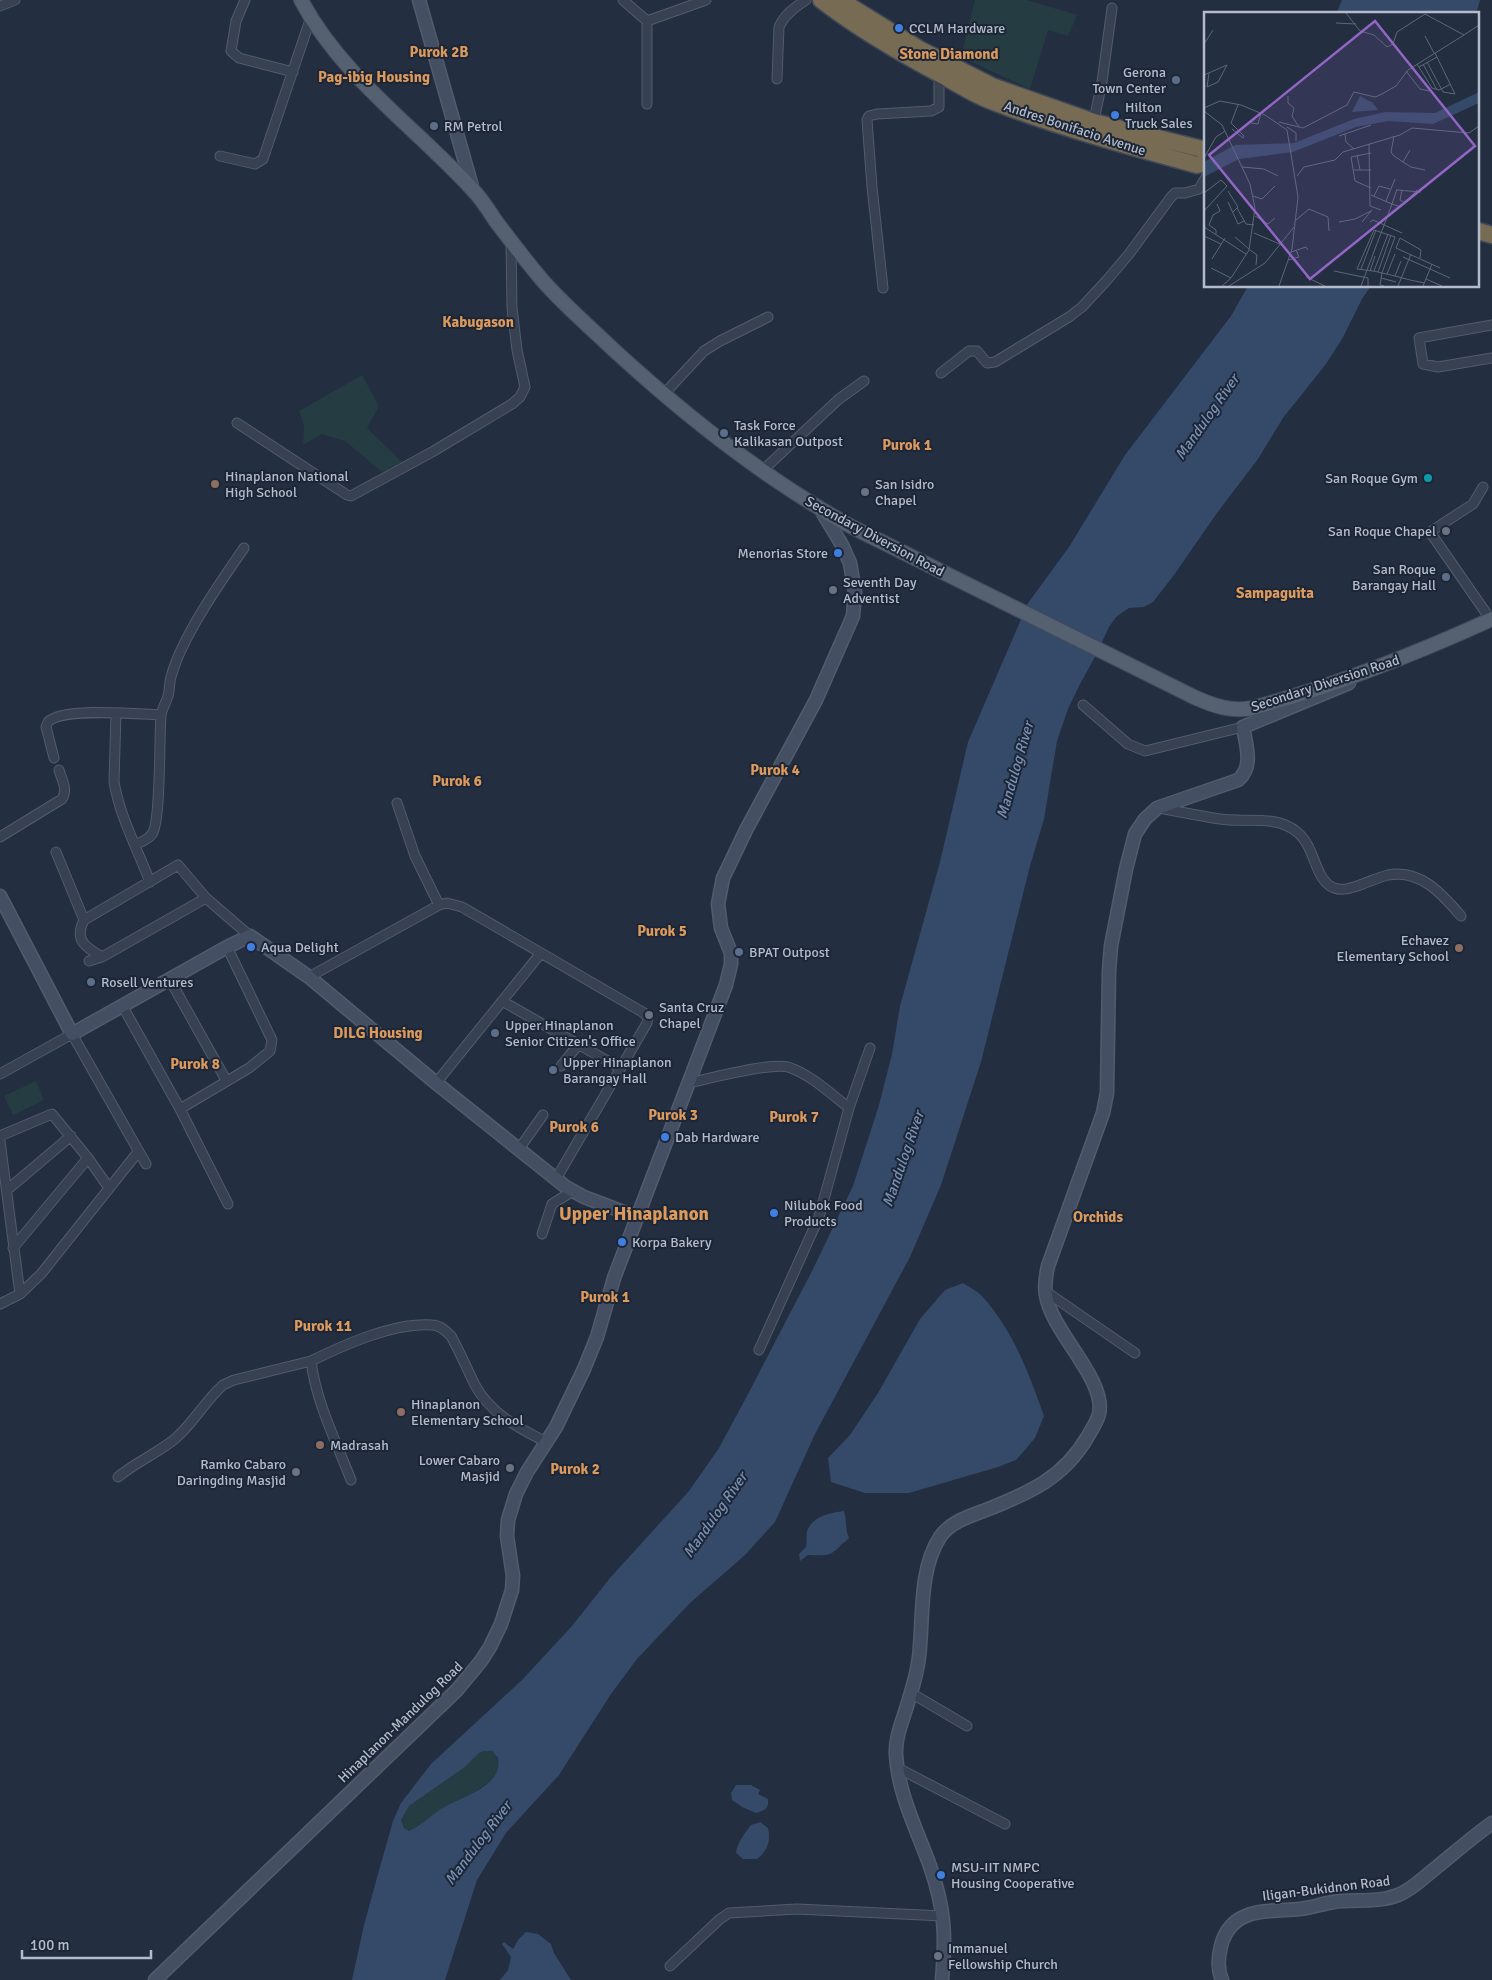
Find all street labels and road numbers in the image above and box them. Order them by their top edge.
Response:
street label: Andres Bonifacio Avenue [1002,97,1148,159]
street label: Secondary Diversion Road [802,493,947,580]
street label: Secondary Diversion Road [1249,651,1401,715]
street label: Hinaplanon-Mandulog Road [334,1658,466,1786]
street label: Iligan-Bukidnon Road [1261,1872,1391,1905]

